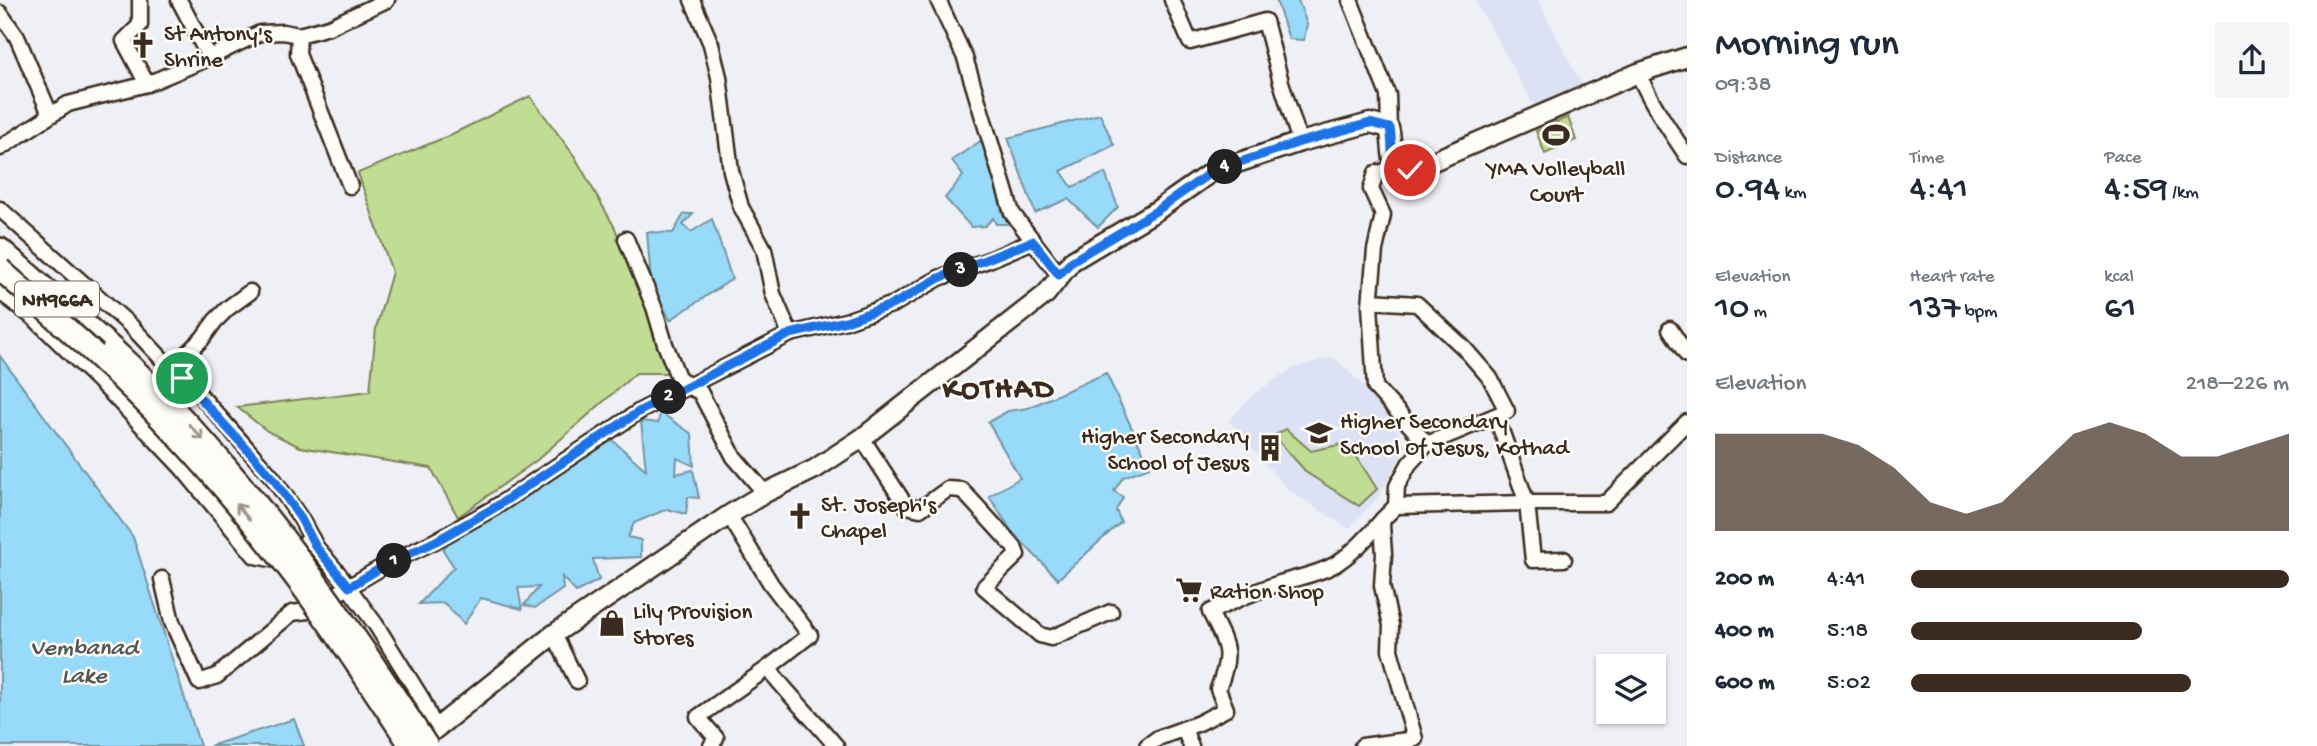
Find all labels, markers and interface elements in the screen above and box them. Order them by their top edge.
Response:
place label: St Antony's Shrine [164,22,272,75]
button: share [2215,23,2289,97]
text: Morning run [1715,24,1899,68]
church icon: St Antony's Shrine [128,30,158,60]
text: 09:38 [1715,72,1771,99]
sports icon: YMA Volleyball Court [1541,120,1571,150]
pin [1380,140,1440,200]
text: Distance [1715,147,1782,170]
text: Time [1910,147,1944,170]
text: Pace [2104,147,2142,170]
pin: 4 [1208,150,1242,184]
icon: check [1391,151,1429,189]
text: 4 [1220,155,1229,178]
place label: YMA Volleyball Court [1485,157,1625,210]
text: 0.94 [1715,170,1780,211]
text: 4:41 [1910,170,1968,211]
text: 4:59 [2104,170,2168,211]
text: km [1780,182,1806,205]
text: /km [2168,182,2199,205]
pin: 3 [944,252,978,288]
text: 3 [956,258,965,281]
text: Elevation [1715,266,1791,289]
text: Heart rate [1910,266,1995,289]
text: kcal [2104,266,2134,289]
road number: NH966A [15,282,99,316]
text: 10 [1715,289,1749,330]
text: 137 [1910,289,1960,330]
text: 61 [2104,289,2136,330]
text: m [1749,301,1767,324]
text: bpm [1960,301,1998,324]
pin [152,348,212,408]
icon: arrive [163,359,201,397]
text: Elevation [1715,371,1806,398]
text: 218–226 m [2186,371,2289,398]
district label: KOTHAD [942,374,1055,409]
pin: 2 [652,380,686,414]
text: 2 [664,385,673,408]
place label: Higher Secondary School Of Jesus, Kothad [1340,410,1570,463]
school or university icon: Higher Secondary School Of Jesus, Kothad [1304,418,1334,448]
one-way arrow [188,423,204,441]
place label: Higher Secondary School of Jesus [1081,425,1250,478]
building icon: Higher Secondary School of Jesus [1255,433,1285,463]
place label: St. Joseph's Chapel [821,493,937,546]
church icon: St. Joseph's Chapel [785,501,815,531]
one-way arrow [235,503,251,521]
pin: 1 [376,544,412,578]
text: 1 [390,549,397,572]
text: 200 m [1715,566,1774,593]
text: 4:41 [1827,566,1865,593]
supermarket icon: Ration Shop [1174,575,1204,605]
place label: Ration Shop [1210,580,1324,607]
place label: Lily Provision Stores [633,600,753,653]
shop icon: Lily Provision Stores [597,608,627,638]
text: 400 m [1715,618,1774,645]
text: 5:18 [1827,618,1868,645]
water label: Vembanad Lake [30,635,141,692]
map controls [1596,654,1666,724]
button: layers [1596,654,1666,724]
text: 600 m [1715,670,1775,697]
text: 5:02 [1827,670,1871,697]

